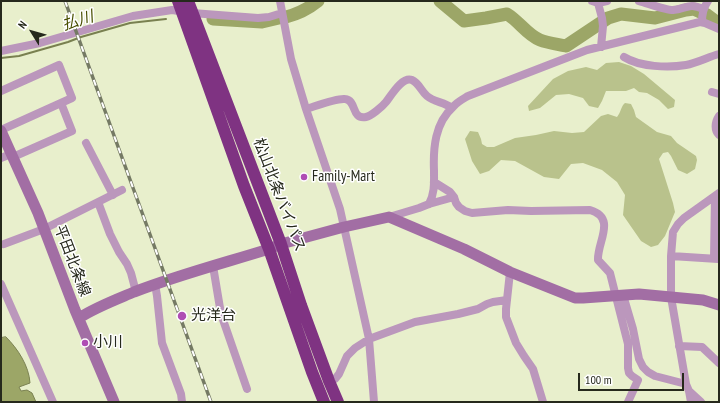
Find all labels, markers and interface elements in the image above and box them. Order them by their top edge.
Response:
water label: 払川 [60,7,96,35]
north arrow [12,12,52,52]
text: N [15,18,30,31]
street label: 松山北条バイパス [249,136,309,254]
place label: Family-Mart [312,168,375,186]
marker: Family-Mart [299,172,309,182]
street label: 平田北条線 [50,223,94,299]
place label: 光洋台 [191,307,236,325]
marker: 光洋台 [176,310,188,322]
place label: 小川 [93,334,123,352]
marker: 小川 [80,338,90,348]
scale bar [580,365,686,391]
text: 100 m [585,372,612,387]

